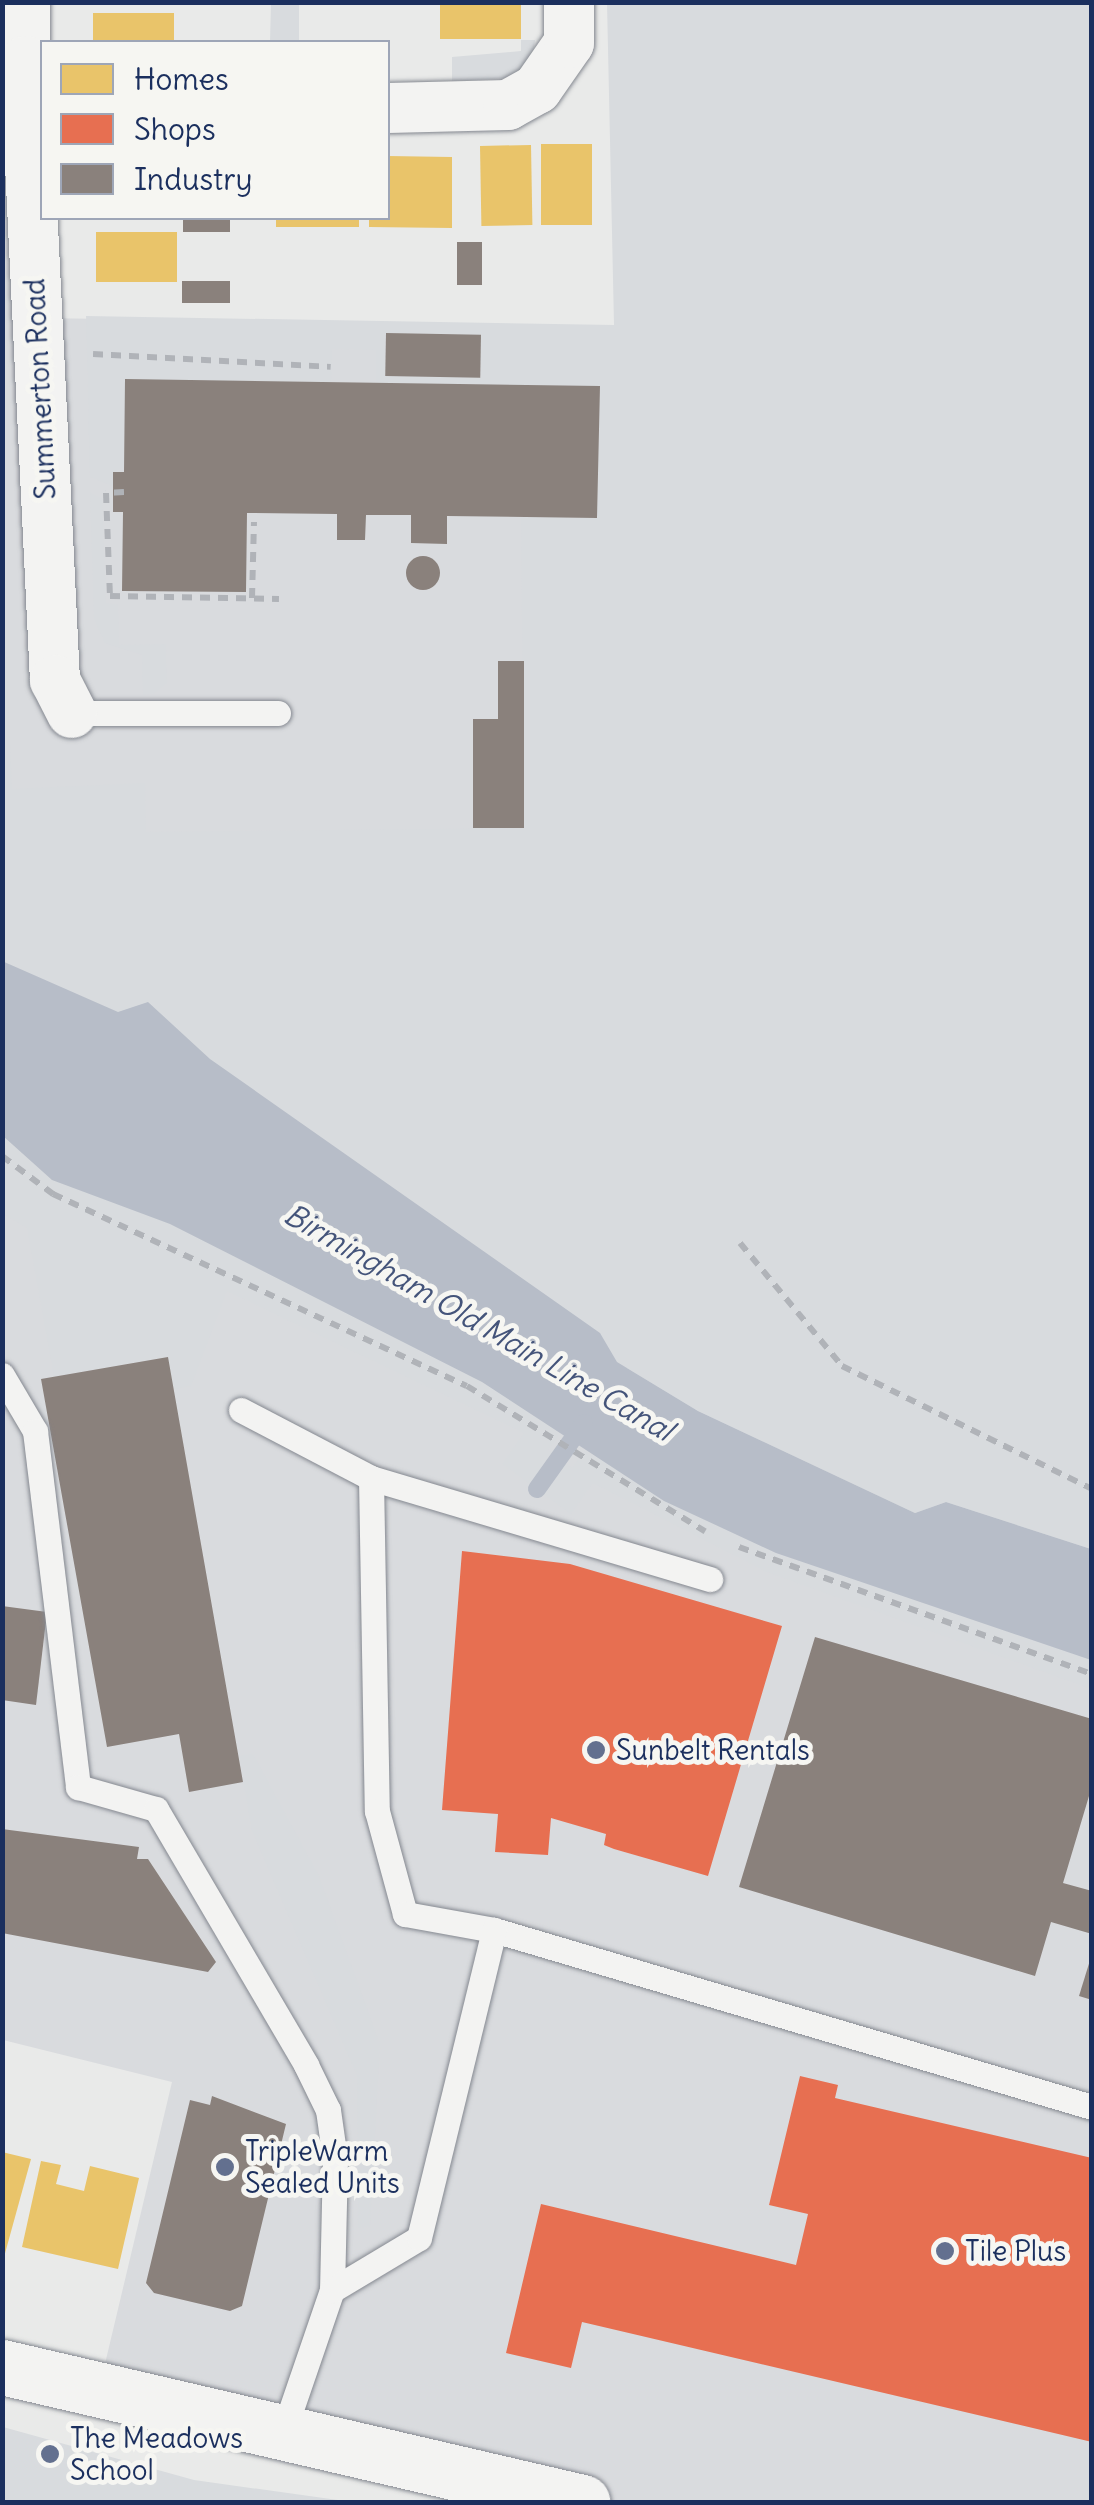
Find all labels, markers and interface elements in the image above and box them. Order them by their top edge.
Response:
legend [40,40,390,220]
text: Homes [134,60,229,98]
text: Shops [134,110,216,148]
text: Industry [134,160,252,198]
street label: Summerton Road [17,278,63,500]
water label: Birmingham Old Main Line Canal [278,1196,680,1448]
place label: Sunbelt Rentals [616,1733,810,1767]
marker: Sunbelt Rentals [585,1739,607,1761]
place label: TripleWarm Sealed Units [245,2134,400,2200]
marker: TripleWarm Sealed Units [214,2156,236,2178]
place label: Tile Plus [965,2234,1066,2268]
marker: Tile Plus [934,2240,956,2262]
place label: The Meadows School [70,2421,243,2487]
marker: The Meadows School [39,2443,61,2465]

